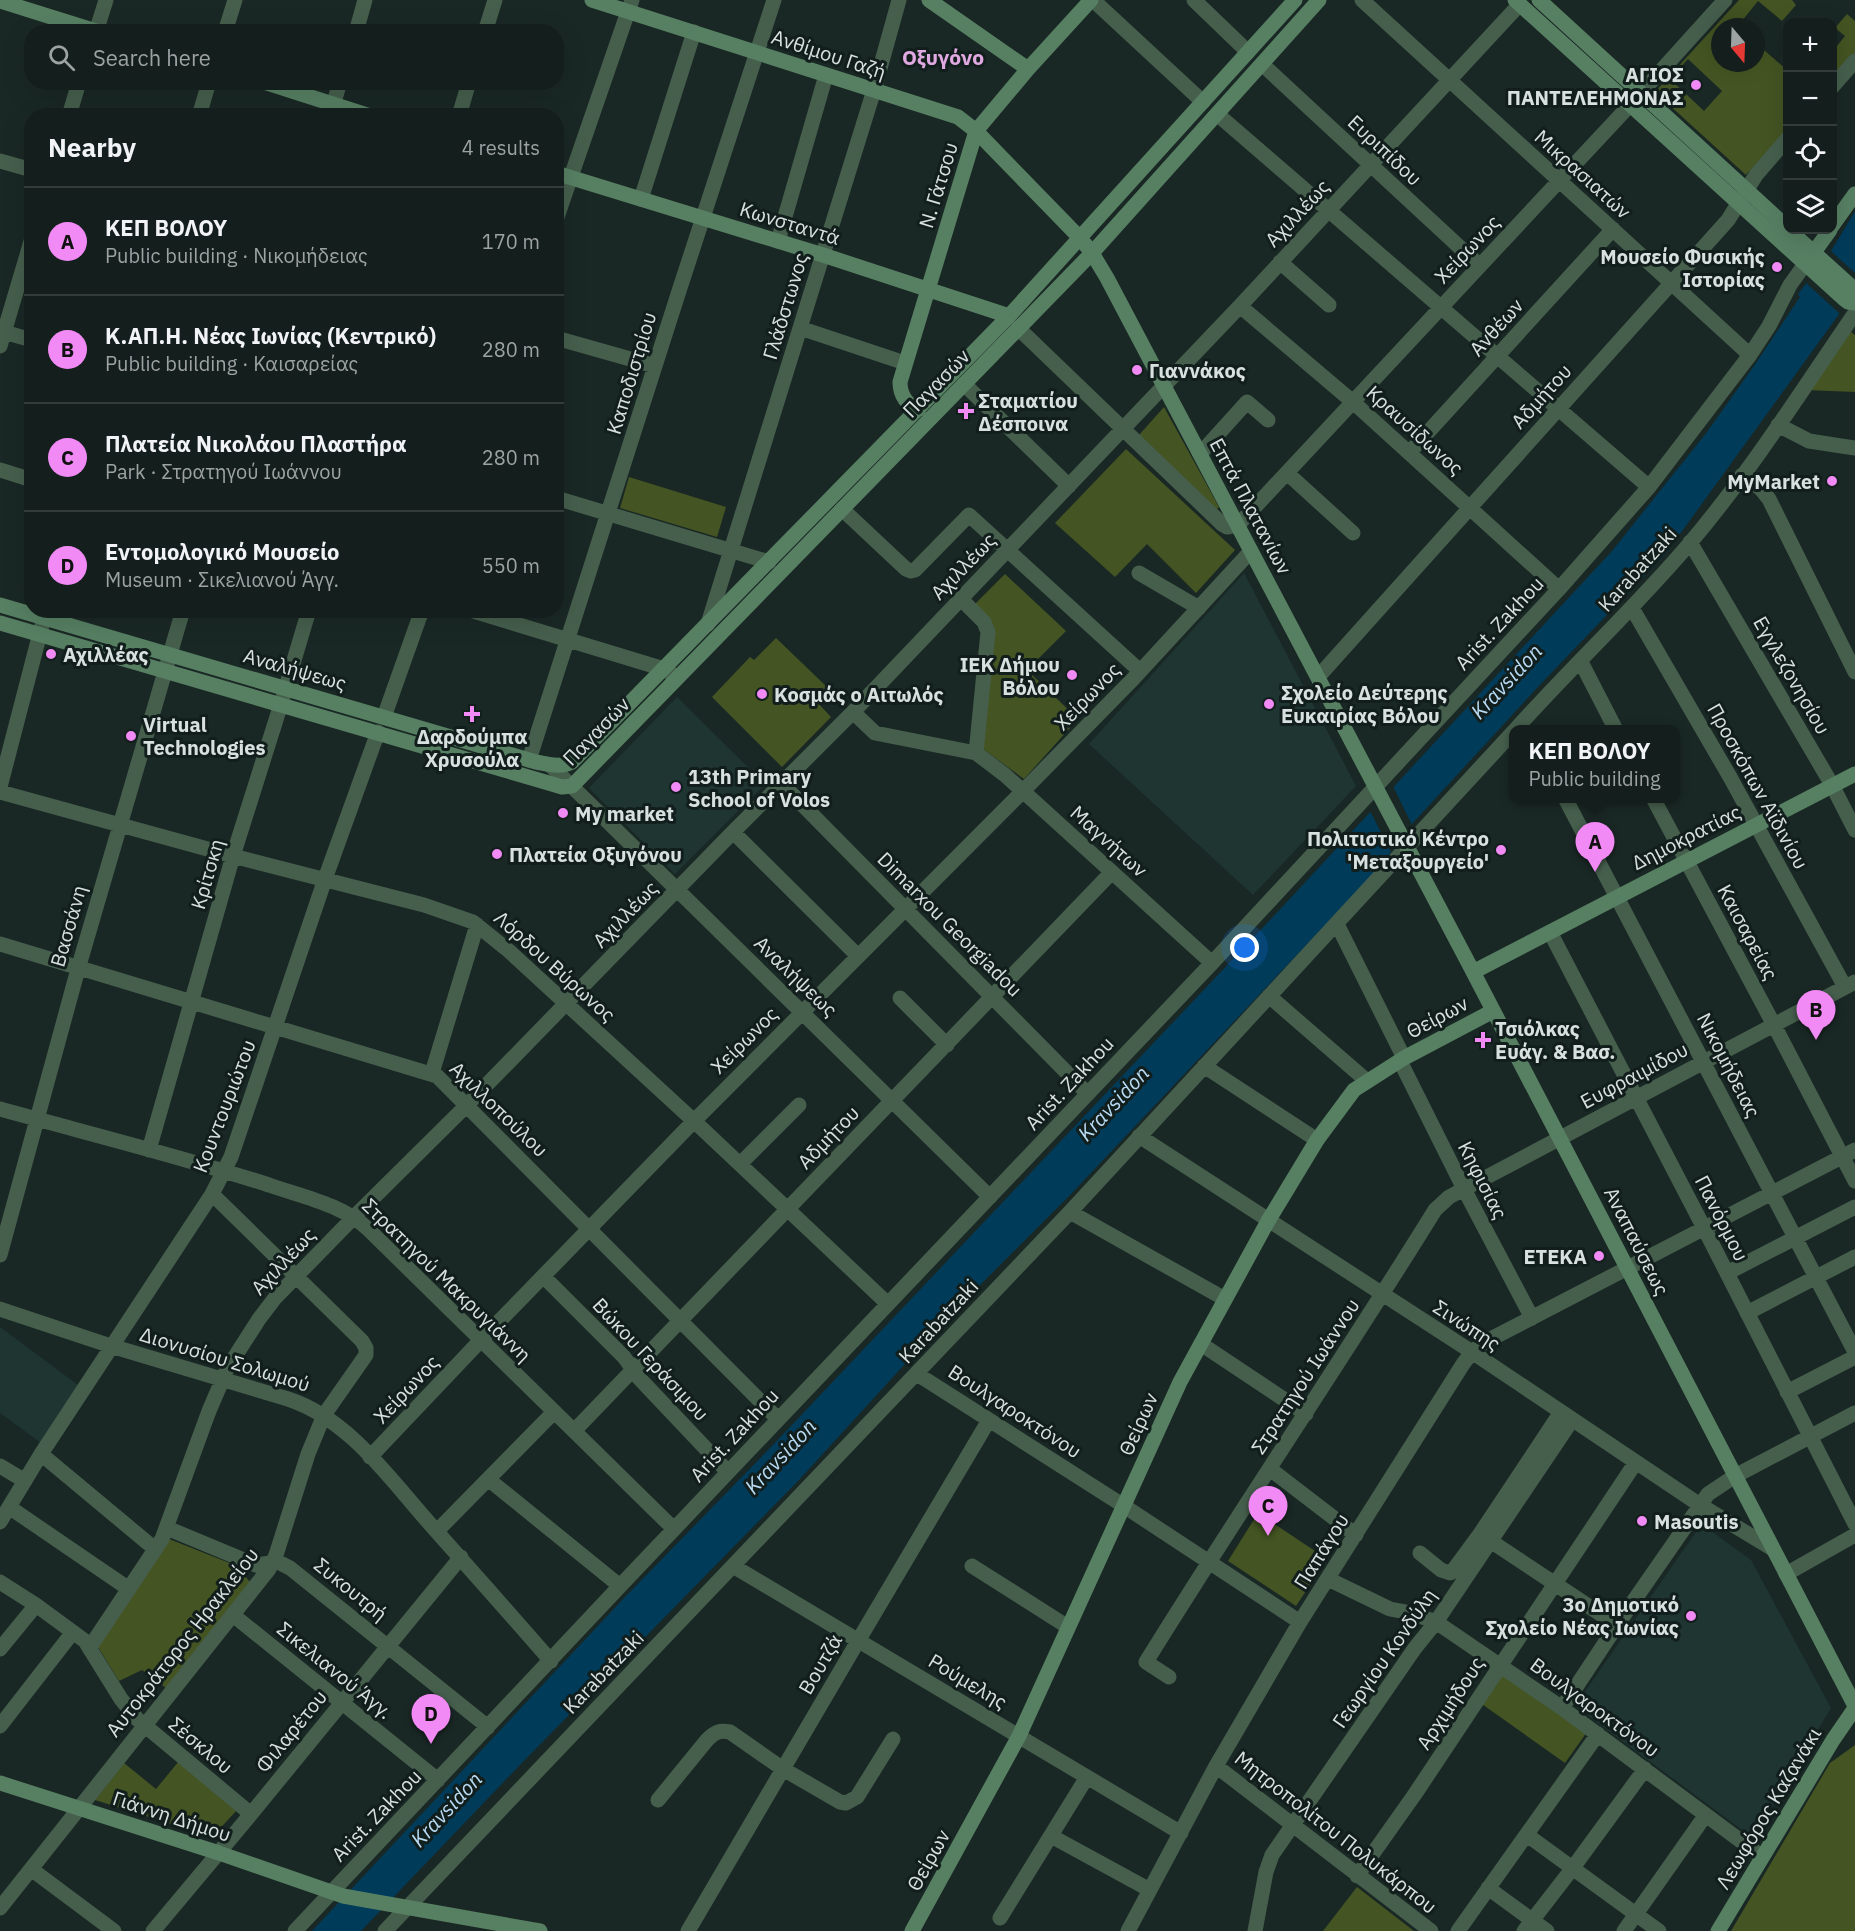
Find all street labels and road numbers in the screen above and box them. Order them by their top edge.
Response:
street label: Ανθίμου Γαζή [768,23,890,85]
street label: Ευριπίδου [1342,109,1428,191]
street label: Μικρασιατών [1529,123,1637,225]
street label: Ν. Γάτσου [912,139,964,231]
street label: Αχιλλέως [1259,173,1335,253]
street label: Κωνσταντά [736,195,844,251]
street label: Χείρωνος [1428,209,1506,289]
street label: Γλάδστωνος [756,249,814,363]
street label: Ανθέων [1463,292,1529,362]
street label: Καποδιστρίου [600,309,662,437]
street label: Παγασών [896,343,976,423]
street label: Αδμήτου [1505,358,1577,434]
street label: Κραυσίδωνος [1361,379,1469,481]
street label: Επτά Πλατανίων [1204,433,1298,579]
street label: Karabatzaki [1592,521,1682,617]
street label: Αχιλλέως [924,527,1002,605]
street label: Arist. Zakhou [1449,570,1549,676]
street label: Εγγλεζονησίου [1747,611,1837,739]
street label: Αναλήψεως [240,641,350,697]
street label: Χείρωνος [1048,656,1126,736]
street label: Παγασών [556,691,636,771]
street label: Προσκόπων Αϊδινίου [1701,698,1815,874]
street label: Δημοκρατίας [1627,798,1745,876]
street label: Μαγνήτων [1065,799,1153,883]
street label: Κρίτσκη [184,836,230,912]
street label: Dimarxou Georgiadou [872,846,1028,1002]
street label: Αχιλλέως [586,875,664,953]
street label: Καισαρείας [1711,879,1785,985]
street label: Βασσάνη [43,882,93,970]
street label: Λόρδου Βύρωνος [489,904,621,1028]
street label: Αναλήψεως [749,930,843,1022]
street label: Θείρων [1401,990,1473,1044]
street label: Χείρωνος [705,1001,783,1079]
street label: Νικομήδειας [1691,1008,1767,1122]
street label: Arist. Zakhou [1019,1030,1119,1136]
street label: Ευφραιμίδου [1575,1035,1693,1115]
street label: Κουντουριώτου [186,1036,262,1176]
street label: Αχιλλοπούλου [444,1055,554,1163]
street label: Αδμήτου [791,1099,865,1175]
street label: Κηφισίας [1452,1136,1514,1224]
street label: Πανόρμου [1689,1170,1755,1266]
street label: Αναπαύσεως [1598,1182,1676,1300]
street label: Στρατηγού Μακρυγιάννη [357,1192,537,1368]
street label: Αχιλλέως [245,1221,321,1301]
street label: Karabatzaki [892,1273,984,1369]
street label: Βώκου Γεράσιμου [587,1292,715,1426]
street label: Στρατηγού Ιωάννου [1245,1293,1365,1459]
street label: Σινώπης [1428,1293,1506,1357]
street label: Διονυσίου Σολωμού [136,1320,314,1398]
street label: Χείρωνος [367,1349,445,1429]
street label: Βουλγαροκτόνου [943,1358,1087,1464]
street label: Arist. Zakhou [684,1382,784,1488]
street label: Θείρων [1112,1388,1164,1460]
street label: Παπάγου [1287,1508,1355,1594]
street label: Αυτοκράτορος Ηρακλείου [99,1542,265,1742]
street label: Συκουτρή [309,1551,393,1627]
street label: Γεωργίου Κονδύλη [1326,1583,1442,1733]
street label: Σικελιανού Άγγ. [272,1615,398,1725]
street label: Karabatzaki [557,1625,649,1719]
street label: Βουτζά [792,1629,848,1699]
street label: Ρούμελης [924,1647,1012,1715]
street label: Αρχιμήδους [1410,1651,1490,1755]
street label: Βουλγαροκτόνου [1525,1651,1665,1763]
street label: Φιλαρέτου [249,1684,333,1778]
street label: Σέσκλου [163,1710,239,1780]
street label: Λεωφόρος Καζανάκι [1709,1722,1827,1894]
street label: Μητροπολίτου Πολυκάρπου [1229,1745,1443,1919]
street label: Arist. Zakhou [325,1763,427,1867]
street label: Γιάννη Δήμου [109,1784,235,1848]
street label: Θείρων [900,1824,956,1896]

